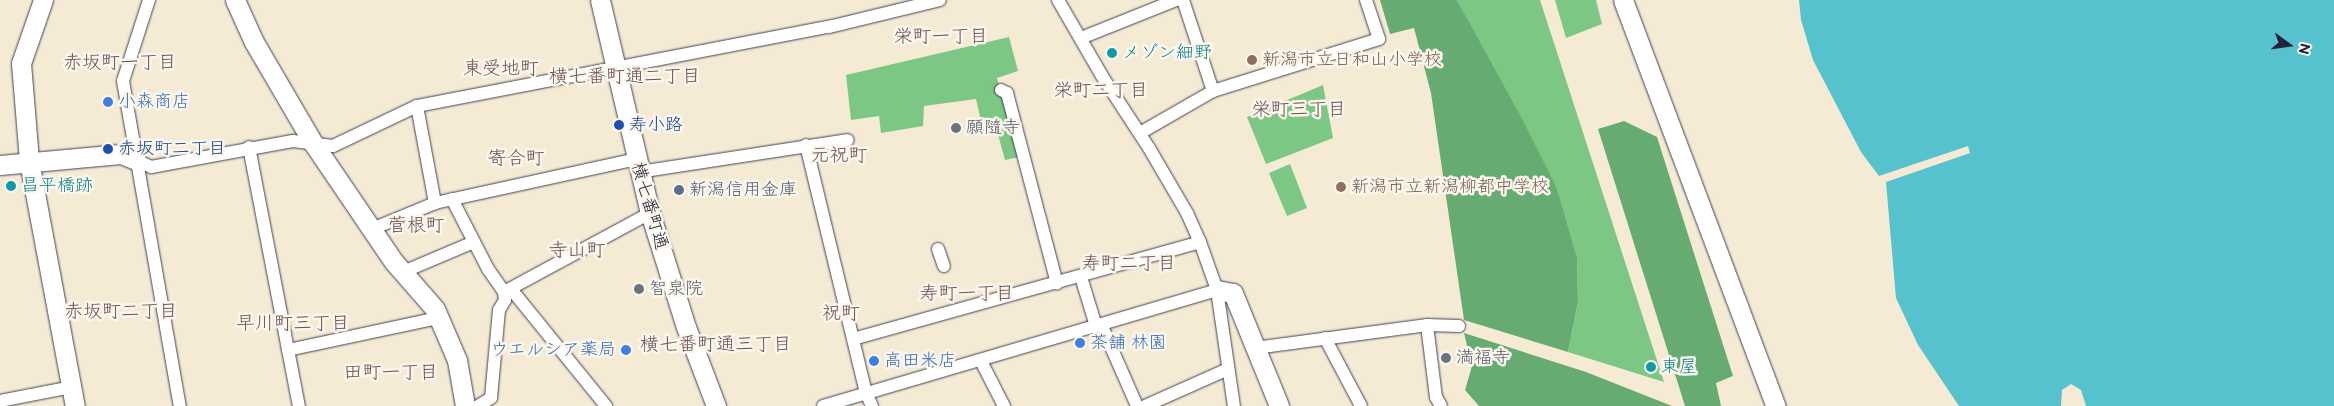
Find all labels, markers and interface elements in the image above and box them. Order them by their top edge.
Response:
north arrow [2264,20,2314,70]
district label: 栄町一丁目 [894,26,988,48]
place label: メゾン細野 [1122,42,1212,64]
text: N [2295,42,2314,56]
marker: メゾン細野 [1106,47,1118,59]
place label: 新潟市立日和山小学校 [1262,49,1442,71]
district label: 赤坂町一丁目 [63,52,177,74]
marker: 新潟市立日和山小学校 [1246,54,1258,66]
district label: 東受地町 [463,58,539,80]
district label: 横七番町通二丁目 [549,66,701,88]
district label: 栄町二丁目 [1054,80,1148,102]
place label: 小森商店 [118,91,190,113]
marker: 小森商店 [102,96,114,108]
district label: 栄町三丁目 [1252,99,1346,121]
place label: 寿小路 [629,114,683,136]
place label: 願隨寺 [966,117,1020,139]
marker: 寿小路 [613,119,625,131]
marker: 願隨寺 [950,122,962,134]
place label: 赤坂町二丁目 [118,138,226,160]
marker: 赤坂町二丁目 [102,143,114,155]
district label: 元祝町 [811,145,867,167]
district label: 寄合町 [488,148,544,170]
street label: 横七番町通 [626,160,672,252]
place label: 昌平橋跡 [21,175,93,197]
place label: 新潟市立新潟柳都中学校 [1351,176,1549,198]
place label: 新潟信用金庫 [689,179,797,201]
marker: 昌平橋跡 [5,180,17,192]
marker: 新潟市立新潟柳都中学校 [1335,181,1347,193]
marker: 新潟信用金庫 [673,184,685,196]
district label: 菅根町 [388,215,444,237]
district label: 寺山町 [549,240,605,262]
district label: 寿町二丁目 [1082,253,1176,275]
place label: 智泉院 [649,278,703,300]
marker: 智泉院 [633,283,645,295]
district label: 寿町一丁目 [920,283,1014,305]
district label: 赤坂町二丁目 [64,301,178,323]
district label: 祝町 [822,303,860,325]
district label: 早川町三丁目 [236,313,350,335]
place label: 茶舗 林園 [1090,332,1167,354]
district label: 横七番町通三丁目 [640,334,792,356]
marker: 茶舗 林園 [1074,337,1086,349]
place label: ウエルシア薬局 [490,339,616,361]
marker: ウエルシア薬局 [620,344,632,356]
place label: 満福寺 [1456,347,1510,369]
place label: 高田米店 [884,350,956,372]
marker: 満福寺 [1440,352,1452,364]
marker: 高田米店 [868,355,880,367]
place label: 東屋 [1661,356,1697,378]
marker: 東屋 [1645,361,1657,373]
district label: 田町一丁目 [344,362,438,384]

